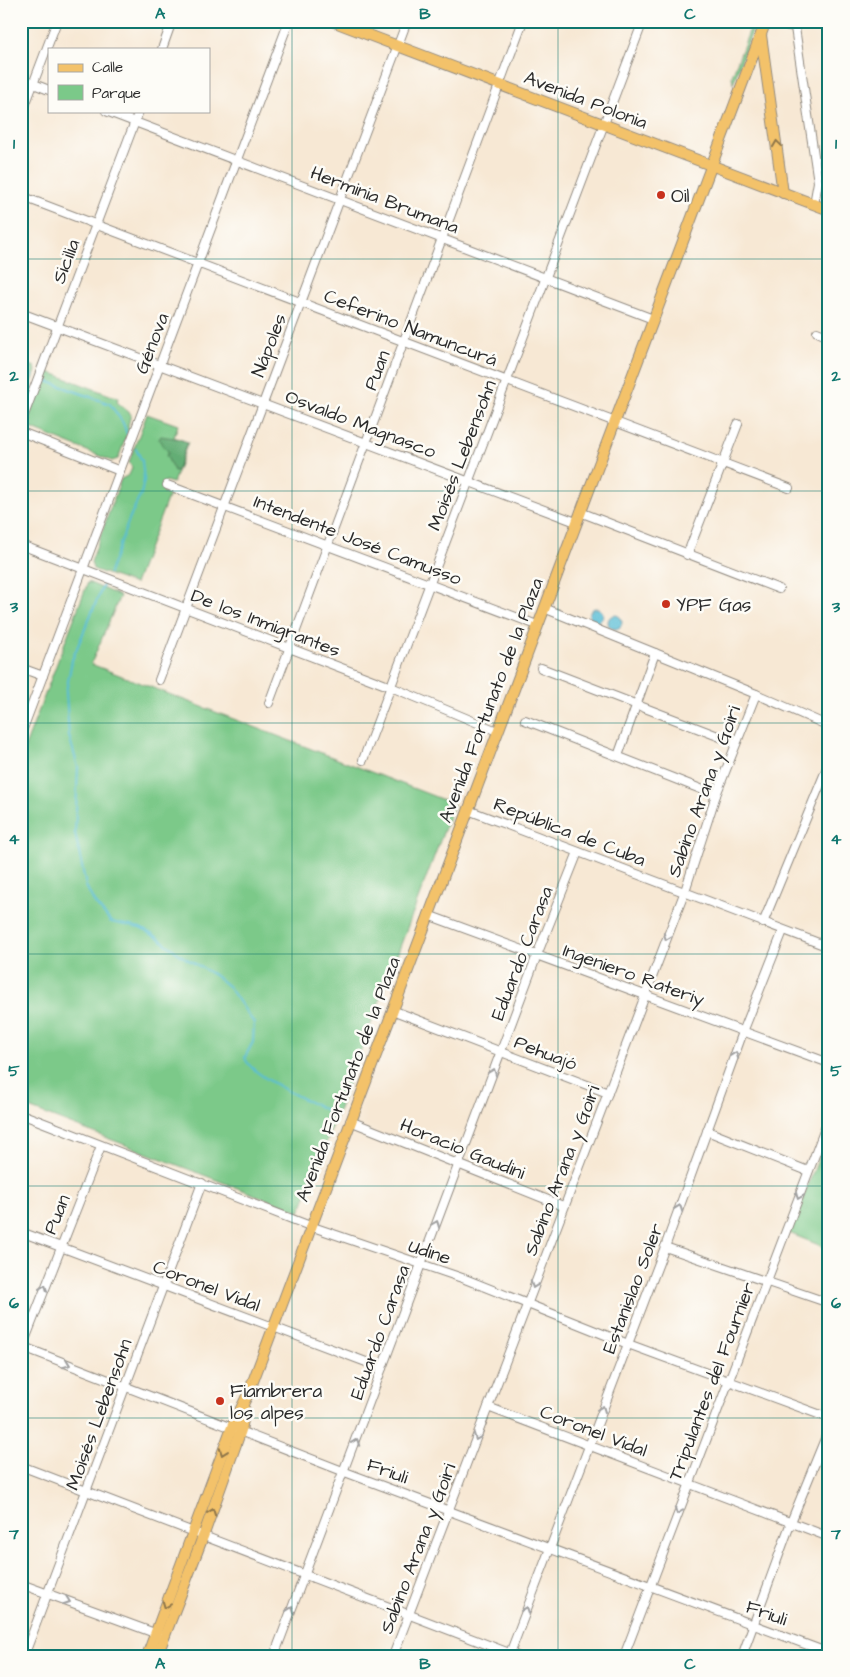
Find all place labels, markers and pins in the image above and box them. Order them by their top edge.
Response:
place label: Oil [671,183,690,210]
marker: Oil [655,189,667,201]
place label: YPF Gas [676,592,751,619]
marker: YPF Gas [660,598,672,610]
place label: Fiambrera los alpes [230,1378,322,1427]
marker: Fiambrera los alpes [214,1395,226,1407]

